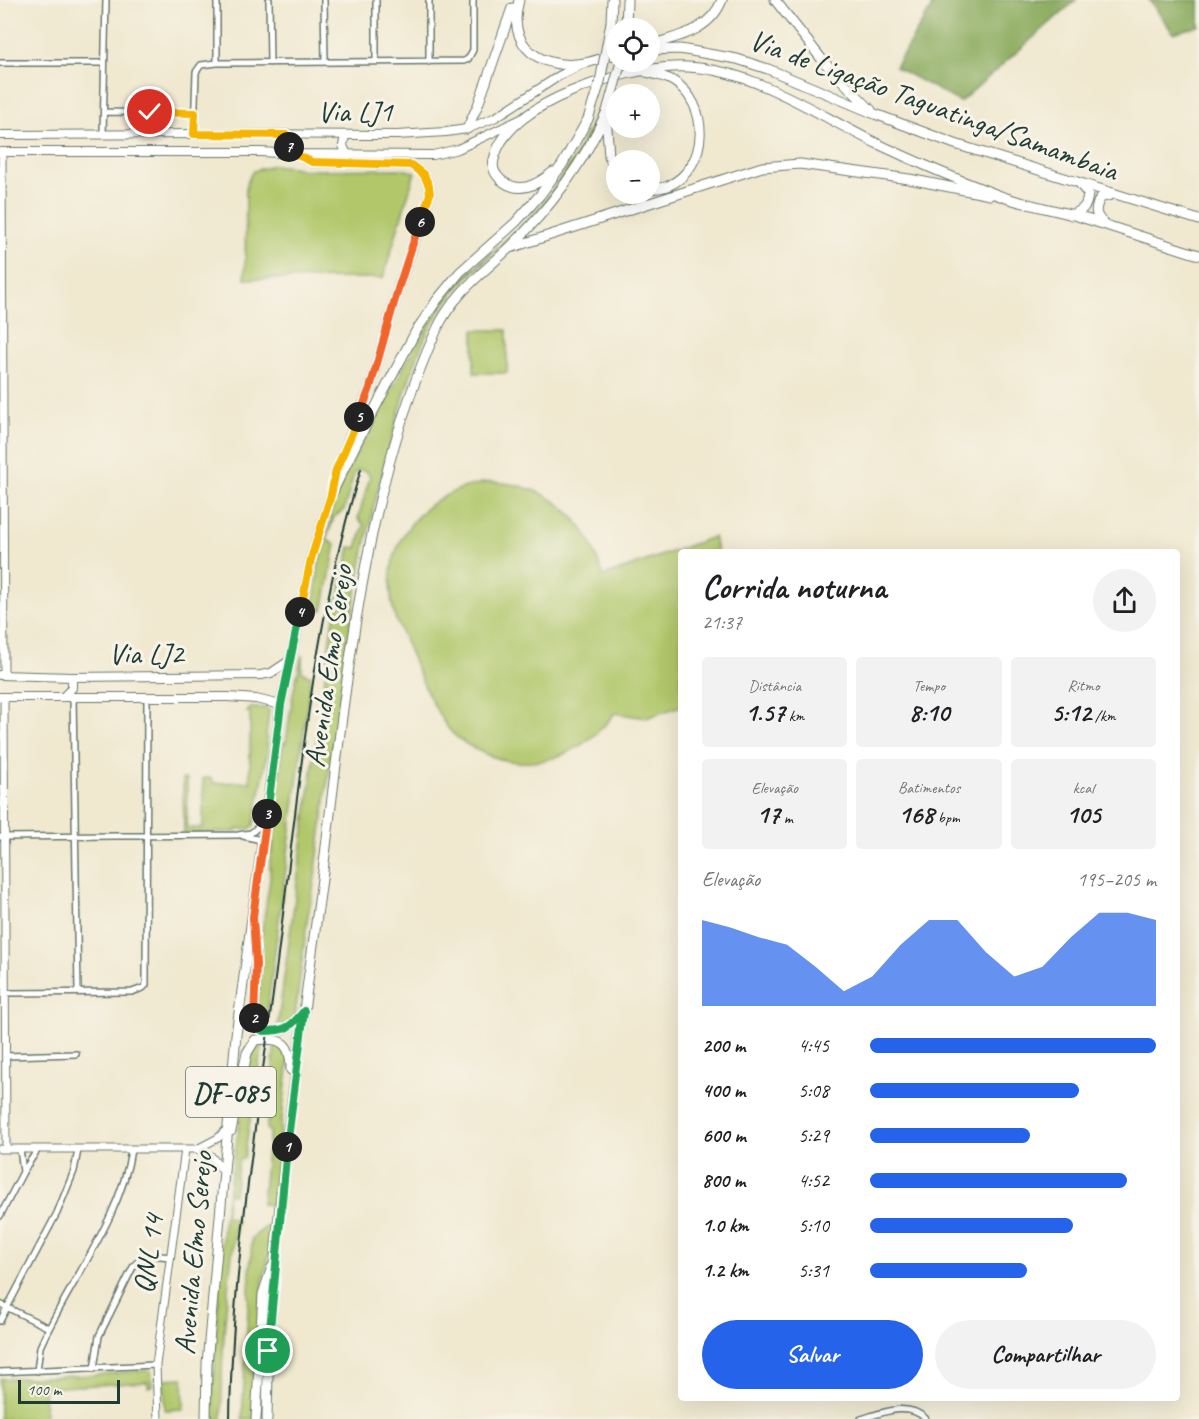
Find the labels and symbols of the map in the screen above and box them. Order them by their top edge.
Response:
street label: Via de Ligação Taguatinga/Samambaia [745,21,1125,190]
pin [124,86,175,137]
street label: Via LJ1 [317,92,394,130]
pin: 7 [274,132,304,162]
pin: 6 [405,207,435,237]
pin: 5 [344,402,374,432]
street label: Avenida Elmo Serejo [295,561,361,770]
pin: 4 [285,597,315,627]
street label: Via LJ2 [108,634,186,672]
pin: 3 [252,799,282,829]
pin: 2 [239,1003,269,1033]
road number: DF-085 [186,1067,276,1117]
pin: 1 [272,1132,302,1162]
street label: Avenida Elmo Serejo [165,1148,221,1356]
street label: QNL 14 [124,1210,173,1296]
pin [242,1325,293,1376]
scale bar [18,1377,120,1404]

